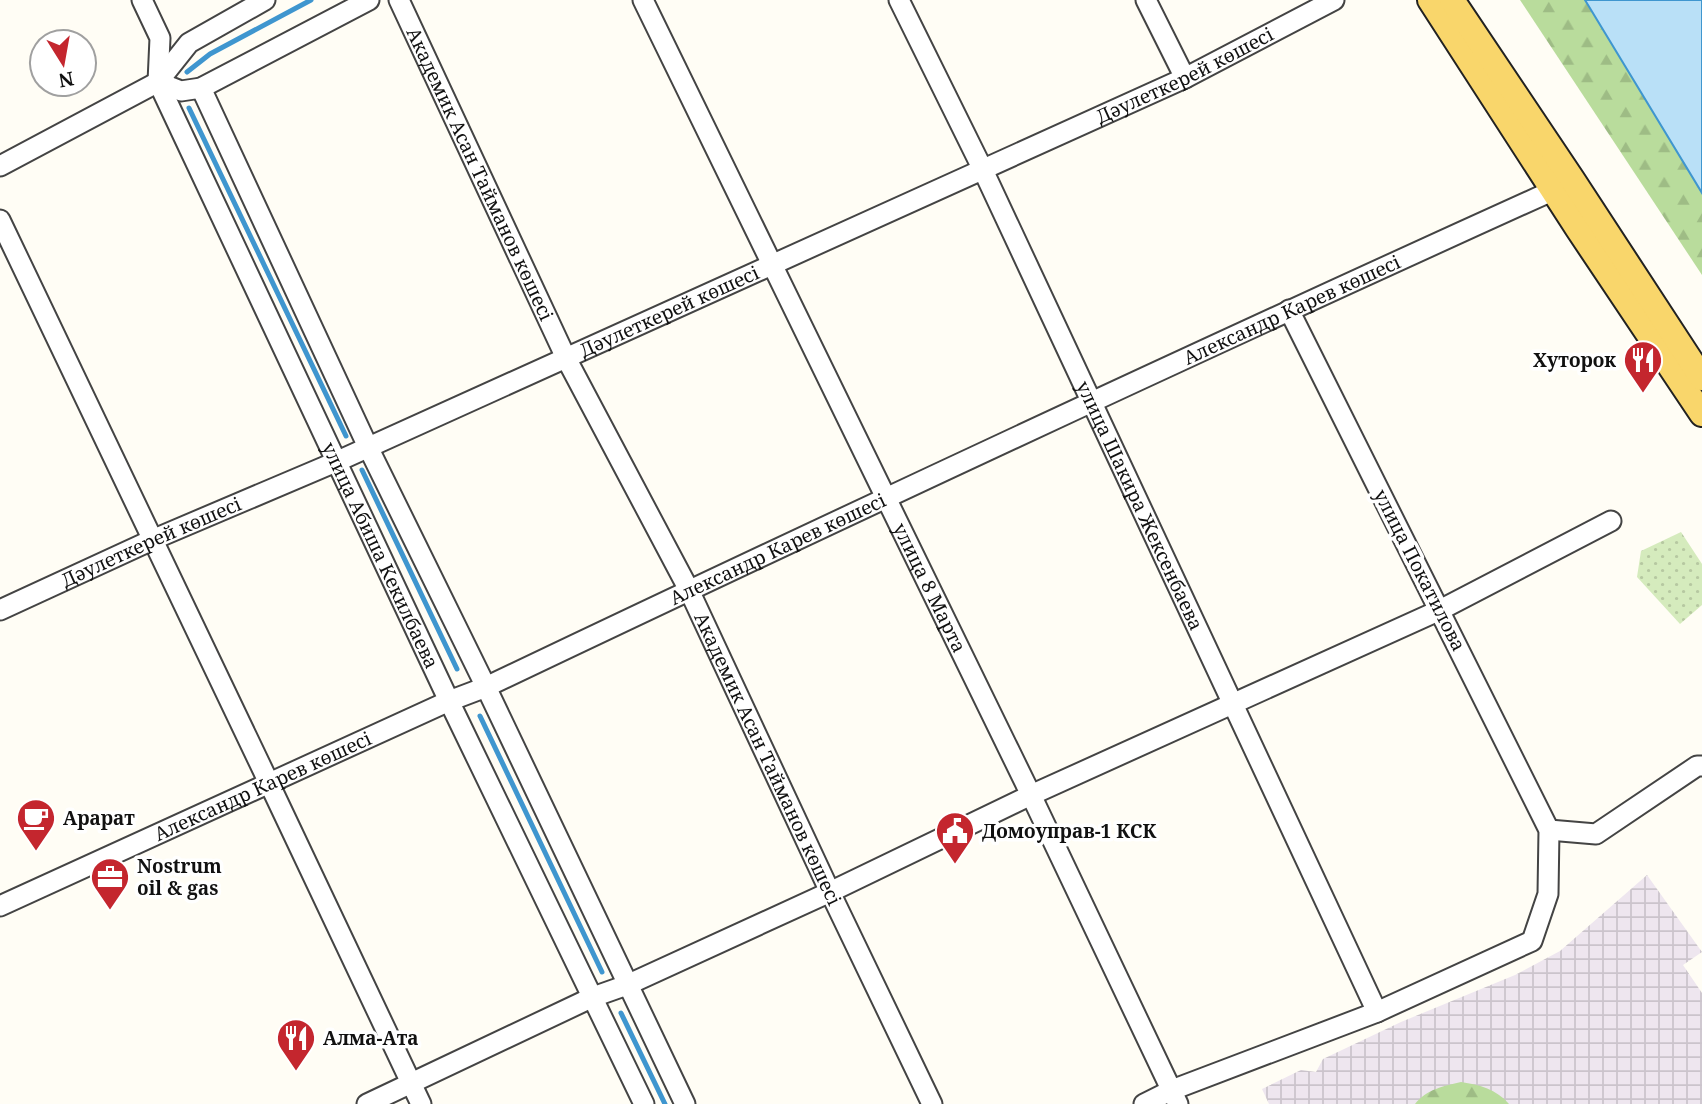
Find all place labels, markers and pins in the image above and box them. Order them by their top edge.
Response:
restaurant icon: Хуторок [1622,339,1664,394]
place label: Хуторок [1533,347,1616,373]
cafe icon: Арарат [15,797,57,852]
place label: Арарат [63,805,135,831]
public building icon: Домоуправ-1 КСК [934,810,976,865]
place label: Домоуправ-1 КСК [982,818,1157,844]
place label: Nostrum oil & gas [137,853,222,901]
office icon: Nostrum oil & gas [89,856,131,911]
restaurant icon: Алма-Ата [275,1017,317,1072]
place label: Алма-Ата [323,1025,419,1051]

